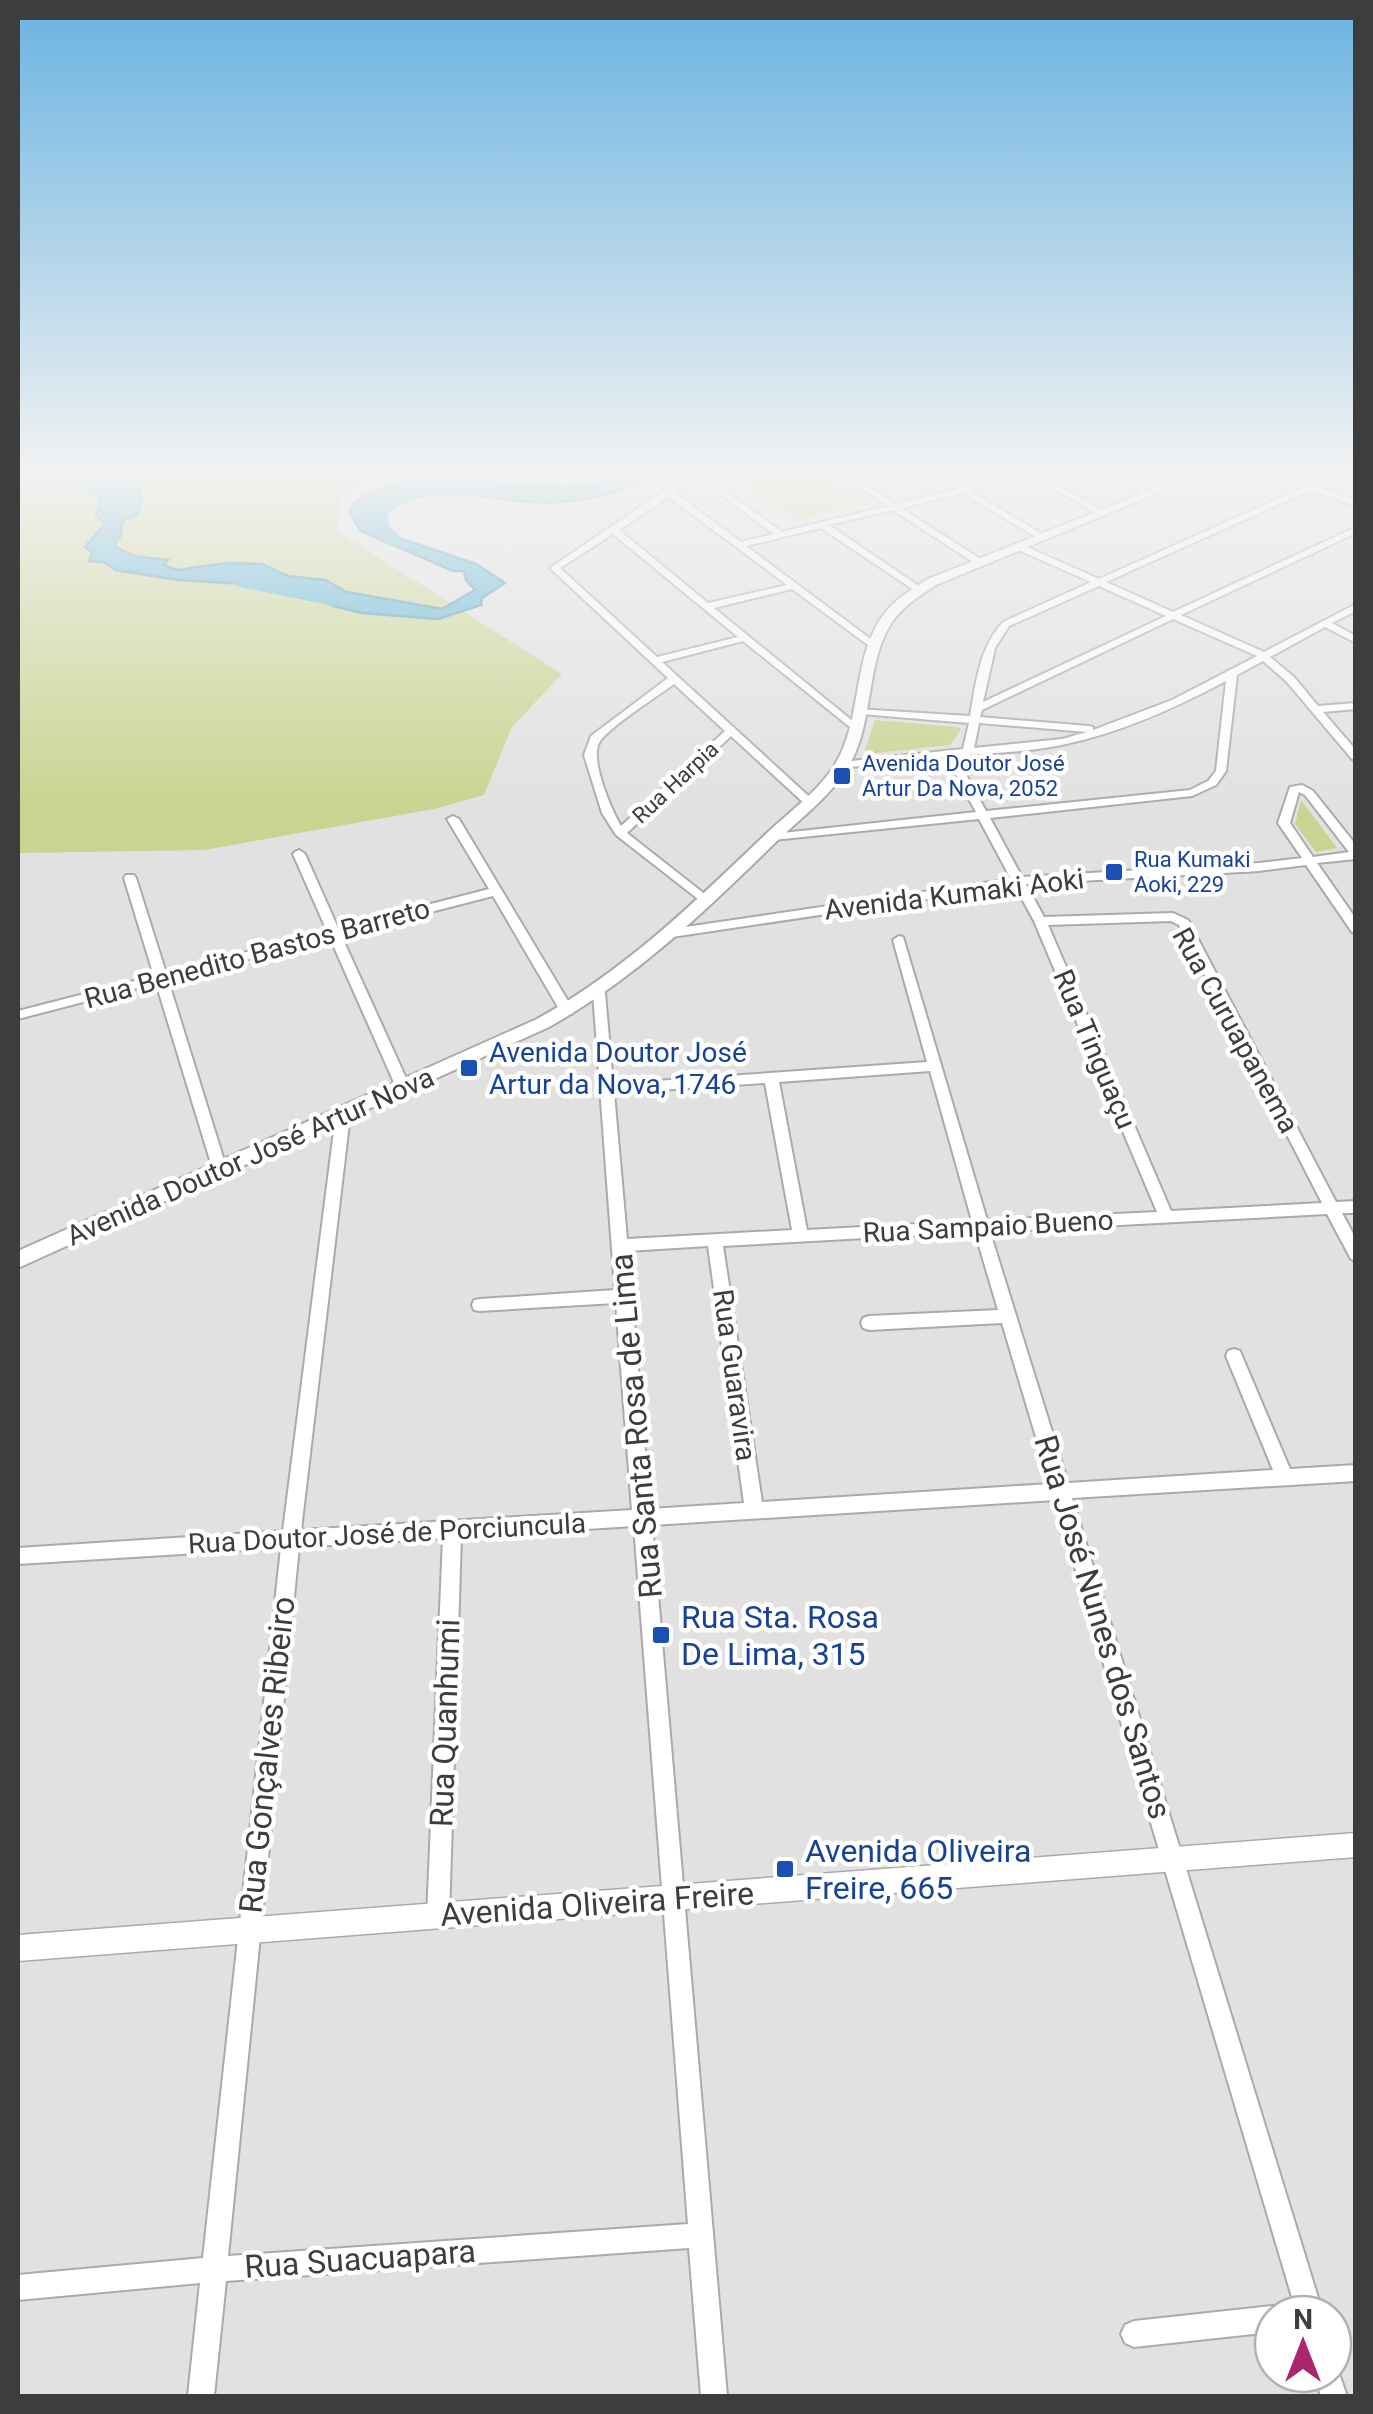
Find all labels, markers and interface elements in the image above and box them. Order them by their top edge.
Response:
street label: Rua Harpia [627,736,723,828]
place label: Avenida Doutor José Artur Da Nova, 2052 [862,751,1065,801]
marker: Avenida Doutor José Artur Da Nova, 2052 [831,765,853,787]
place label: Rua Kumaki Aoki, 229 [1134,847,1251,897]
marker: Rua Kumaki Aoki, 229 [1103,861,1125,883]
street label: Avenida Kumaki Aoki [822,862,1086,927]
street label: Rua Benedito Bastos Barreto [81,891,434,1016]
street label: Rua Curuapanema [1165,922,1306,1139]
street label: Rua Tinguaçu [1046,965,1143,1134]
place label: Avenida Doutor José Artur da Nova, 1746 [489,1036,747,1101]
marker: Avenida Doutor José Artur da Nova, 1746 [458,1057,480,1079]
street label: Avenida Doutor José Artur Nova [61,1060,439,1253]
street label: Rua Sampaio Bueno [862,1203,1114,1250]
street label: Rua Santa Rosa de Lima [602,1252,670,1600]
street label: Rua Guaravira [706,1287,763,1463]
street label: Rua José Nunes dos Santos [1026,1430,1180,1824]
street label: Rua Doutor José de Porciuncula [187,1507,587,1560]
street label: Rua Gonçalves Ribeiro [231,1595,303,1915]
place label: Rua Sta. Rosa De Lima, 315 [681,1598,879,1673]
street label: Rua Quanhumi [422,1618,468,1828]
marker: Rua Sta. Rosa De Lima, 315 [650,1624,672,1646]
place label: Avenida Oliveira Freire, 665 [805,1832,1031,1907]
marker: Avenida Oliveira Freire, 665 [774,1858,796,1880]
street label: Avenida Oliveira Freire [439,1874,755,1934]
street label: Rua Suacuapara [243,2232,477,2286]
north arrow [1253,2294,1353,2394]
text: N [1293,2303,1313,2336]

